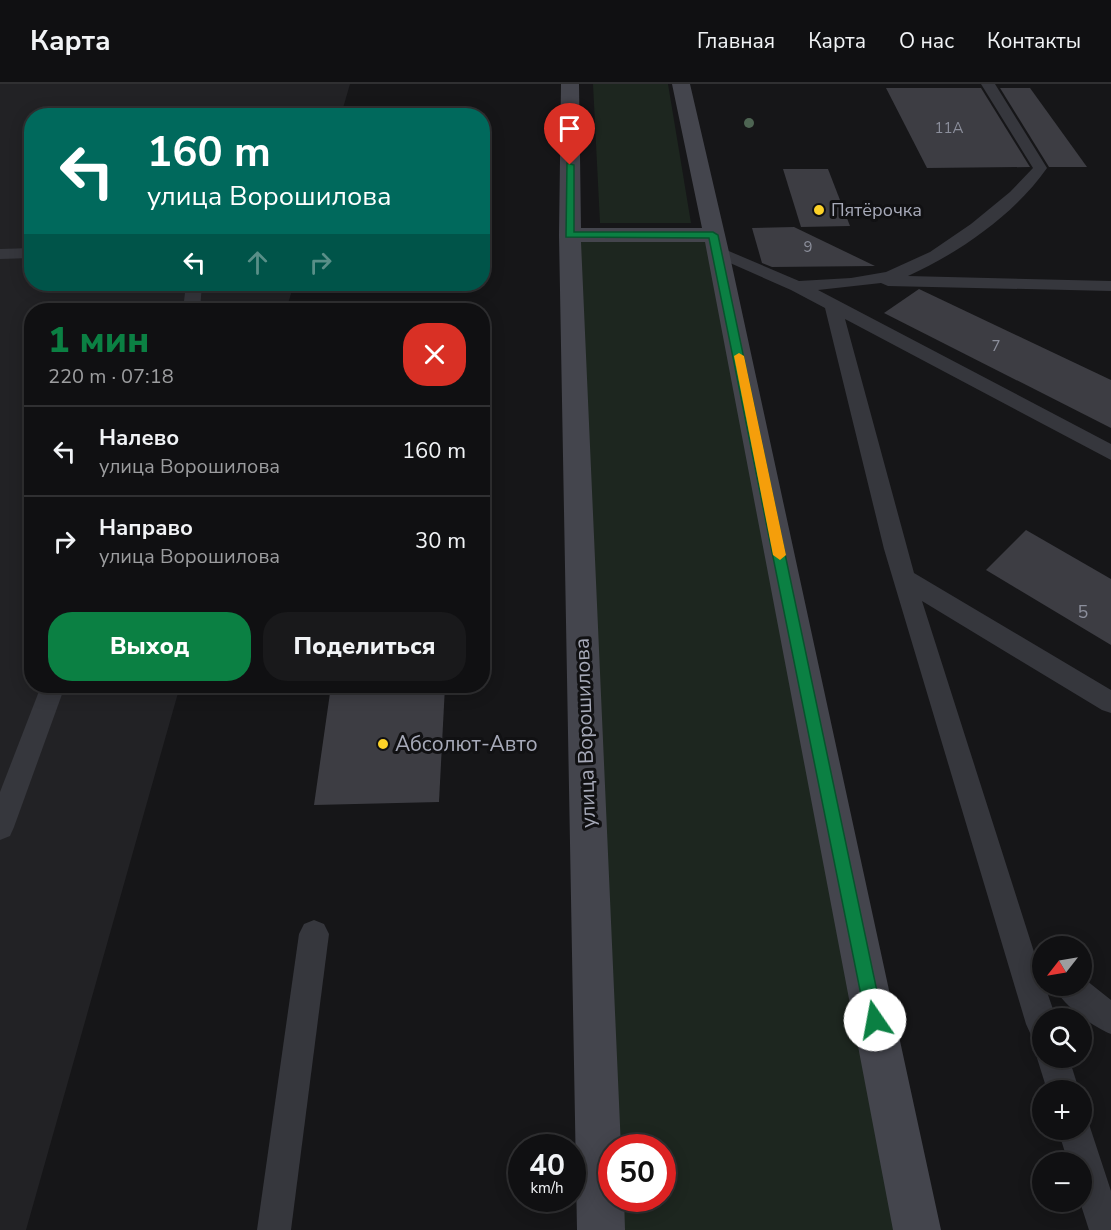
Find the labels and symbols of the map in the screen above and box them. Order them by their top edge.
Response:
pin [544,103,595,165]
house number: 11А [935,118,964,138]
place label: Пятёрочка [831,198,922,222]
marker: Пятёрочка [812,203,826,217]
house number: 9 [803,237,813,257]
house number: 7 [991,336,1001,356]
house number: 5 [1078,600,1088,624]
street label: улица Ворошилова [568,637,602,829]
place label: Абсолют-Авто [395,730,538,758]
marker: Абсолют-Авто [376,737,390,751]
north arrow [1032,936,1092,996]
position arrow [843,988,907,1052]
speed limit sign: 50 [598,1134,676,1212]

